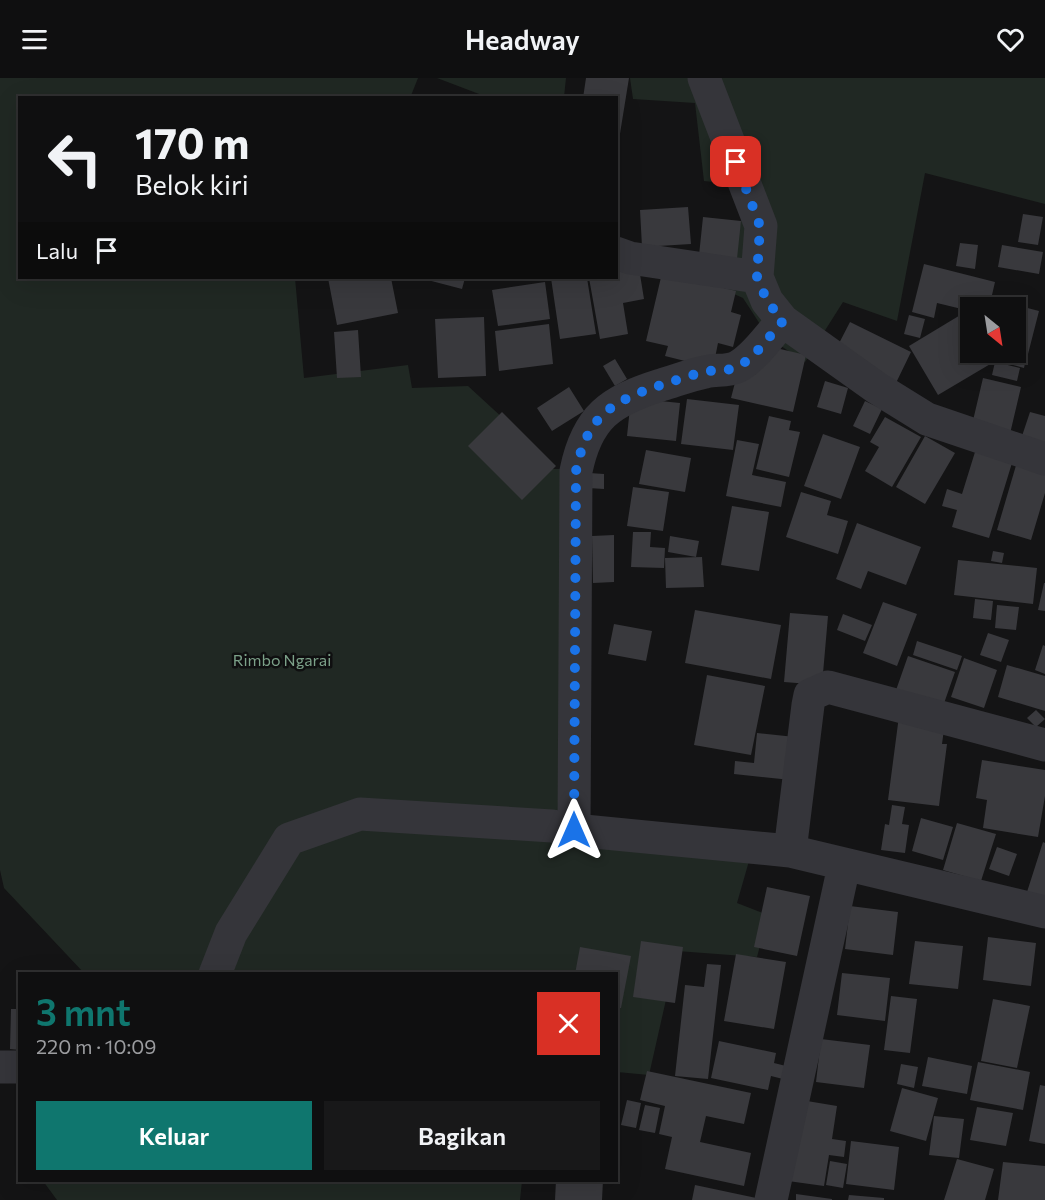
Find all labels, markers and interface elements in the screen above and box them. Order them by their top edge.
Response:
icon: menu [18,23,51,56]
text: Headway [465,23,580,56]
icon: heart [994,23,1027,56]
text: 170 m [135,116,249,168]
icon: left [36,120,114,198]
pin [710,136,761,187]
icon: arrive [719,145,752,178]
text: Belok kiri [135,168,249,201]
icon: arrive [90,234,123,267]
text: Lalu [36,237,78,264]
north arrow [960,297,1026,363]
map controls [960,297,1026,363]
park label: Rimbo Ngarai [233,650,331,669]
position arrow [542,798,606,862]
text: 3 mnt [36,989,131,1033]
button: close [537,992,600,1055]
text: 220 m · 10:09 [36,1034,156,1058]
button: Keluar [36,1101,312,1170]
button: Bagikan [324,1101,600,1170]

